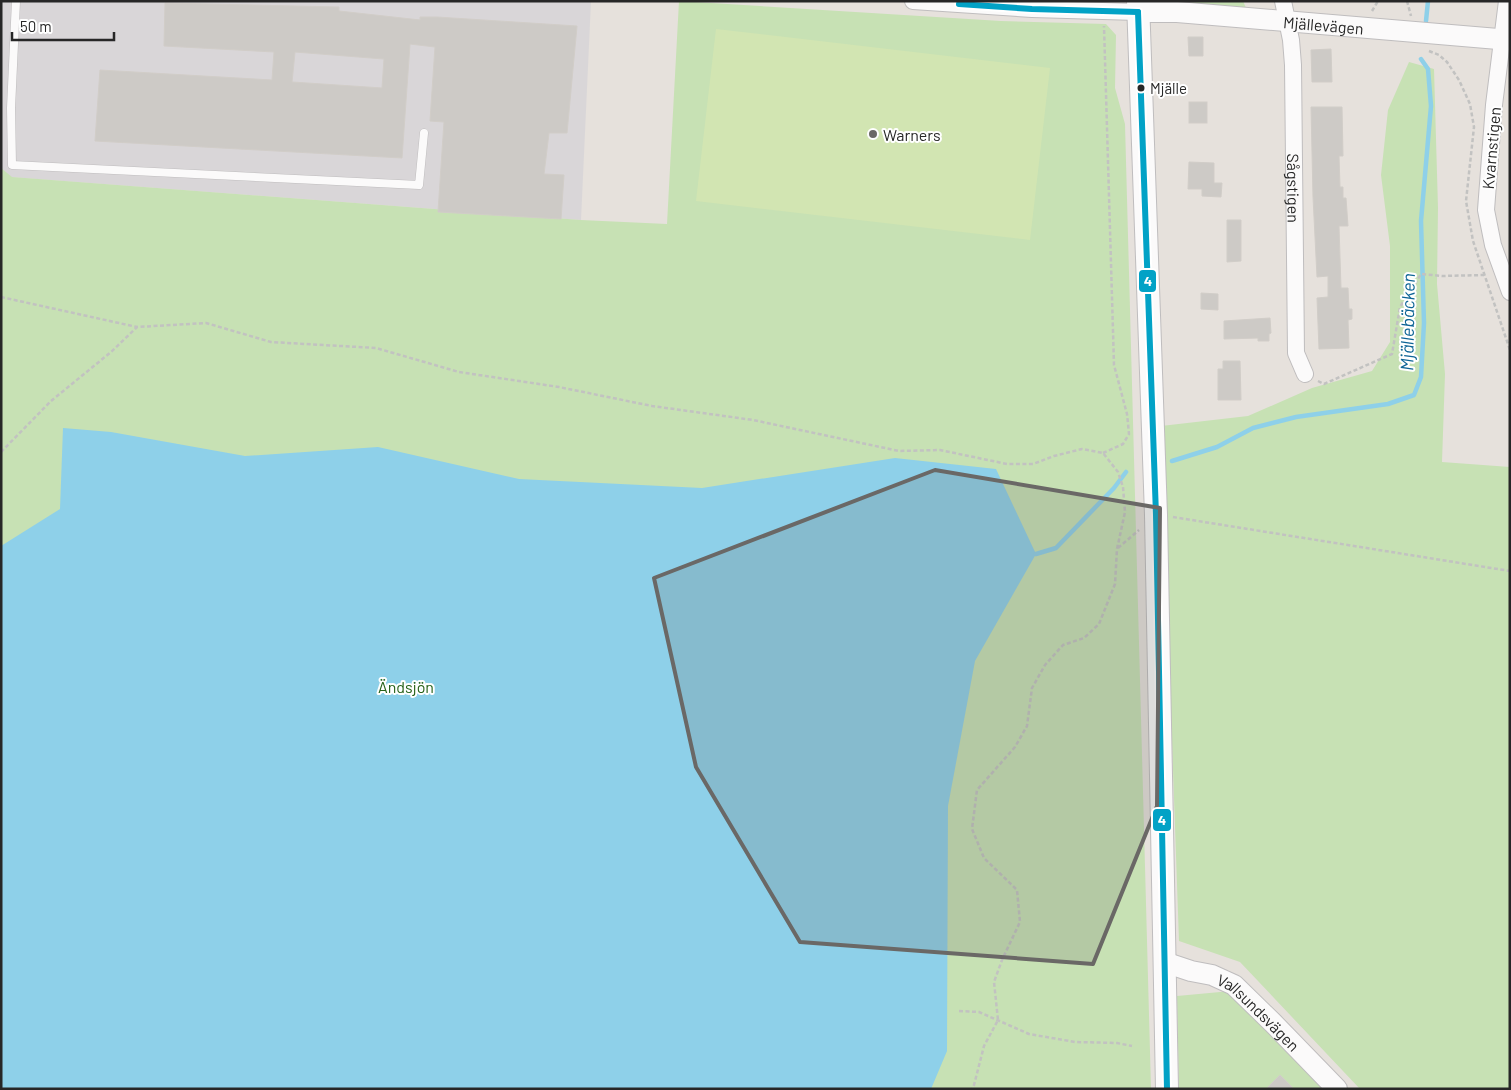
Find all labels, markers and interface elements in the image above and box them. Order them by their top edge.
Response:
scale bar [12,10,115,42]
street label: Mjällevägen [1283,11,1364,37]
text: 50 m [20,17,52,35]
place label: Mjälle [1150,79,1187,97]
marker: Mjälle [1136,83,1146,93]
street label: Kvarnstigen [1478,106,1504,190]
place label: Warners [883,125,941,144]
marker: Warners [867,128,879,140]
street label: Sågstigen [1284,153,1304,223]
line badge: 4 [1138,269,1157,293]
text: 4 [1144,272,1152,289]
water label: Mjällebäcken [1395,273,1419,371]
park label: Ändsjön [378,677,434,696]
line badge: 4 [1152,808,1172,832]
text: 4 [1158,811,1166,828]
street label: Vallsundsvägen [1214,969,1304,1055]

